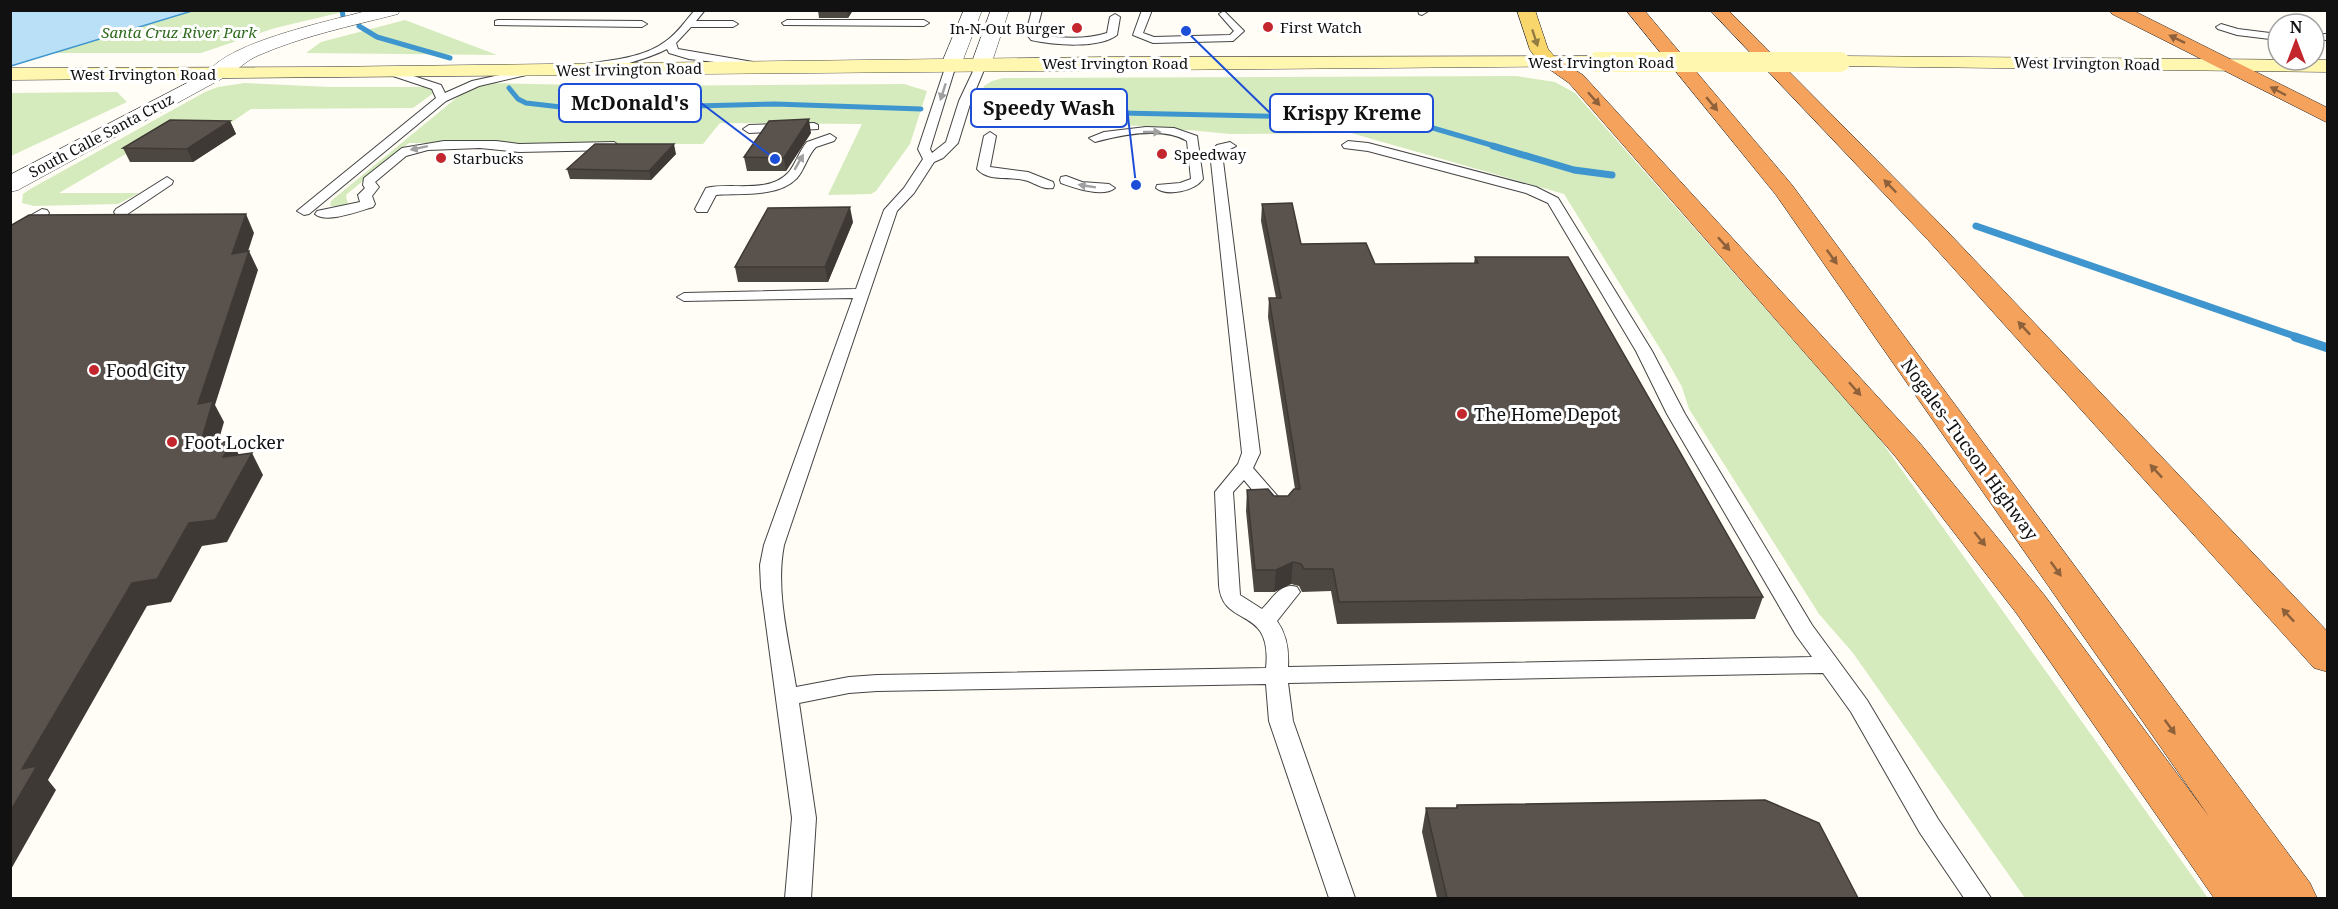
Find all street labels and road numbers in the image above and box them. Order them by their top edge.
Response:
street label: West Irvington Road [1528,52,1674,72]
street label: West Irvington Road [2014,52,2160,74]
street label: West Irvington Road [1042,53,1188,73]
street label: West Irvington Road [556,58,702,80]
street label: West Irvington Road [70,64,216,84]
street label: South Calle Santa Cruz [25,88,177,182]
street label: Nogales–Tucson Highway [1896,353,2045,545]

